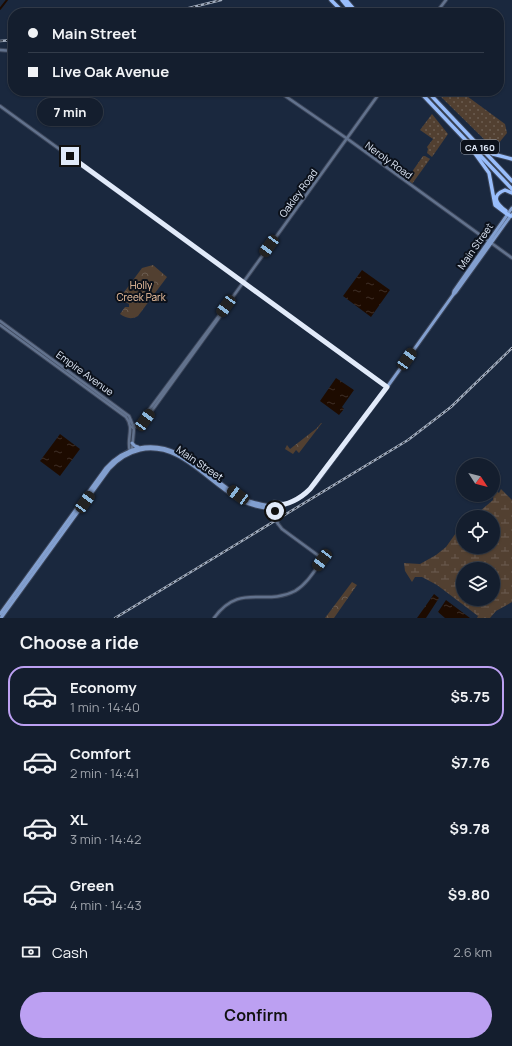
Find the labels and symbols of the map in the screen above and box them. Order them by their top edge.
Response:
callout: 7 min [37,98,103,126]
street label: Neroly Road [362,138,416,182]
road number: CA 160 [461,140,499,154]
route end [61,147,79,165]
street label: Oakley Road [276,166,320,220]
street label: Main Street [454,220,496,272]
car [257,233,281,259]
park label: Holly Creek Park [116,278,167,304]
car [214,293,238,319]
car [395,346,419,372]
street label: Empire Avenue [53,347,117,399]
car [133,407,157,433]
street label: Main Street [174,442,226,484]
north arrow [456,458,500,502]
car [225,483,251,507]
car [73,489,97,515]
route start [266,502,284,520]
car [310,547,334,573]

